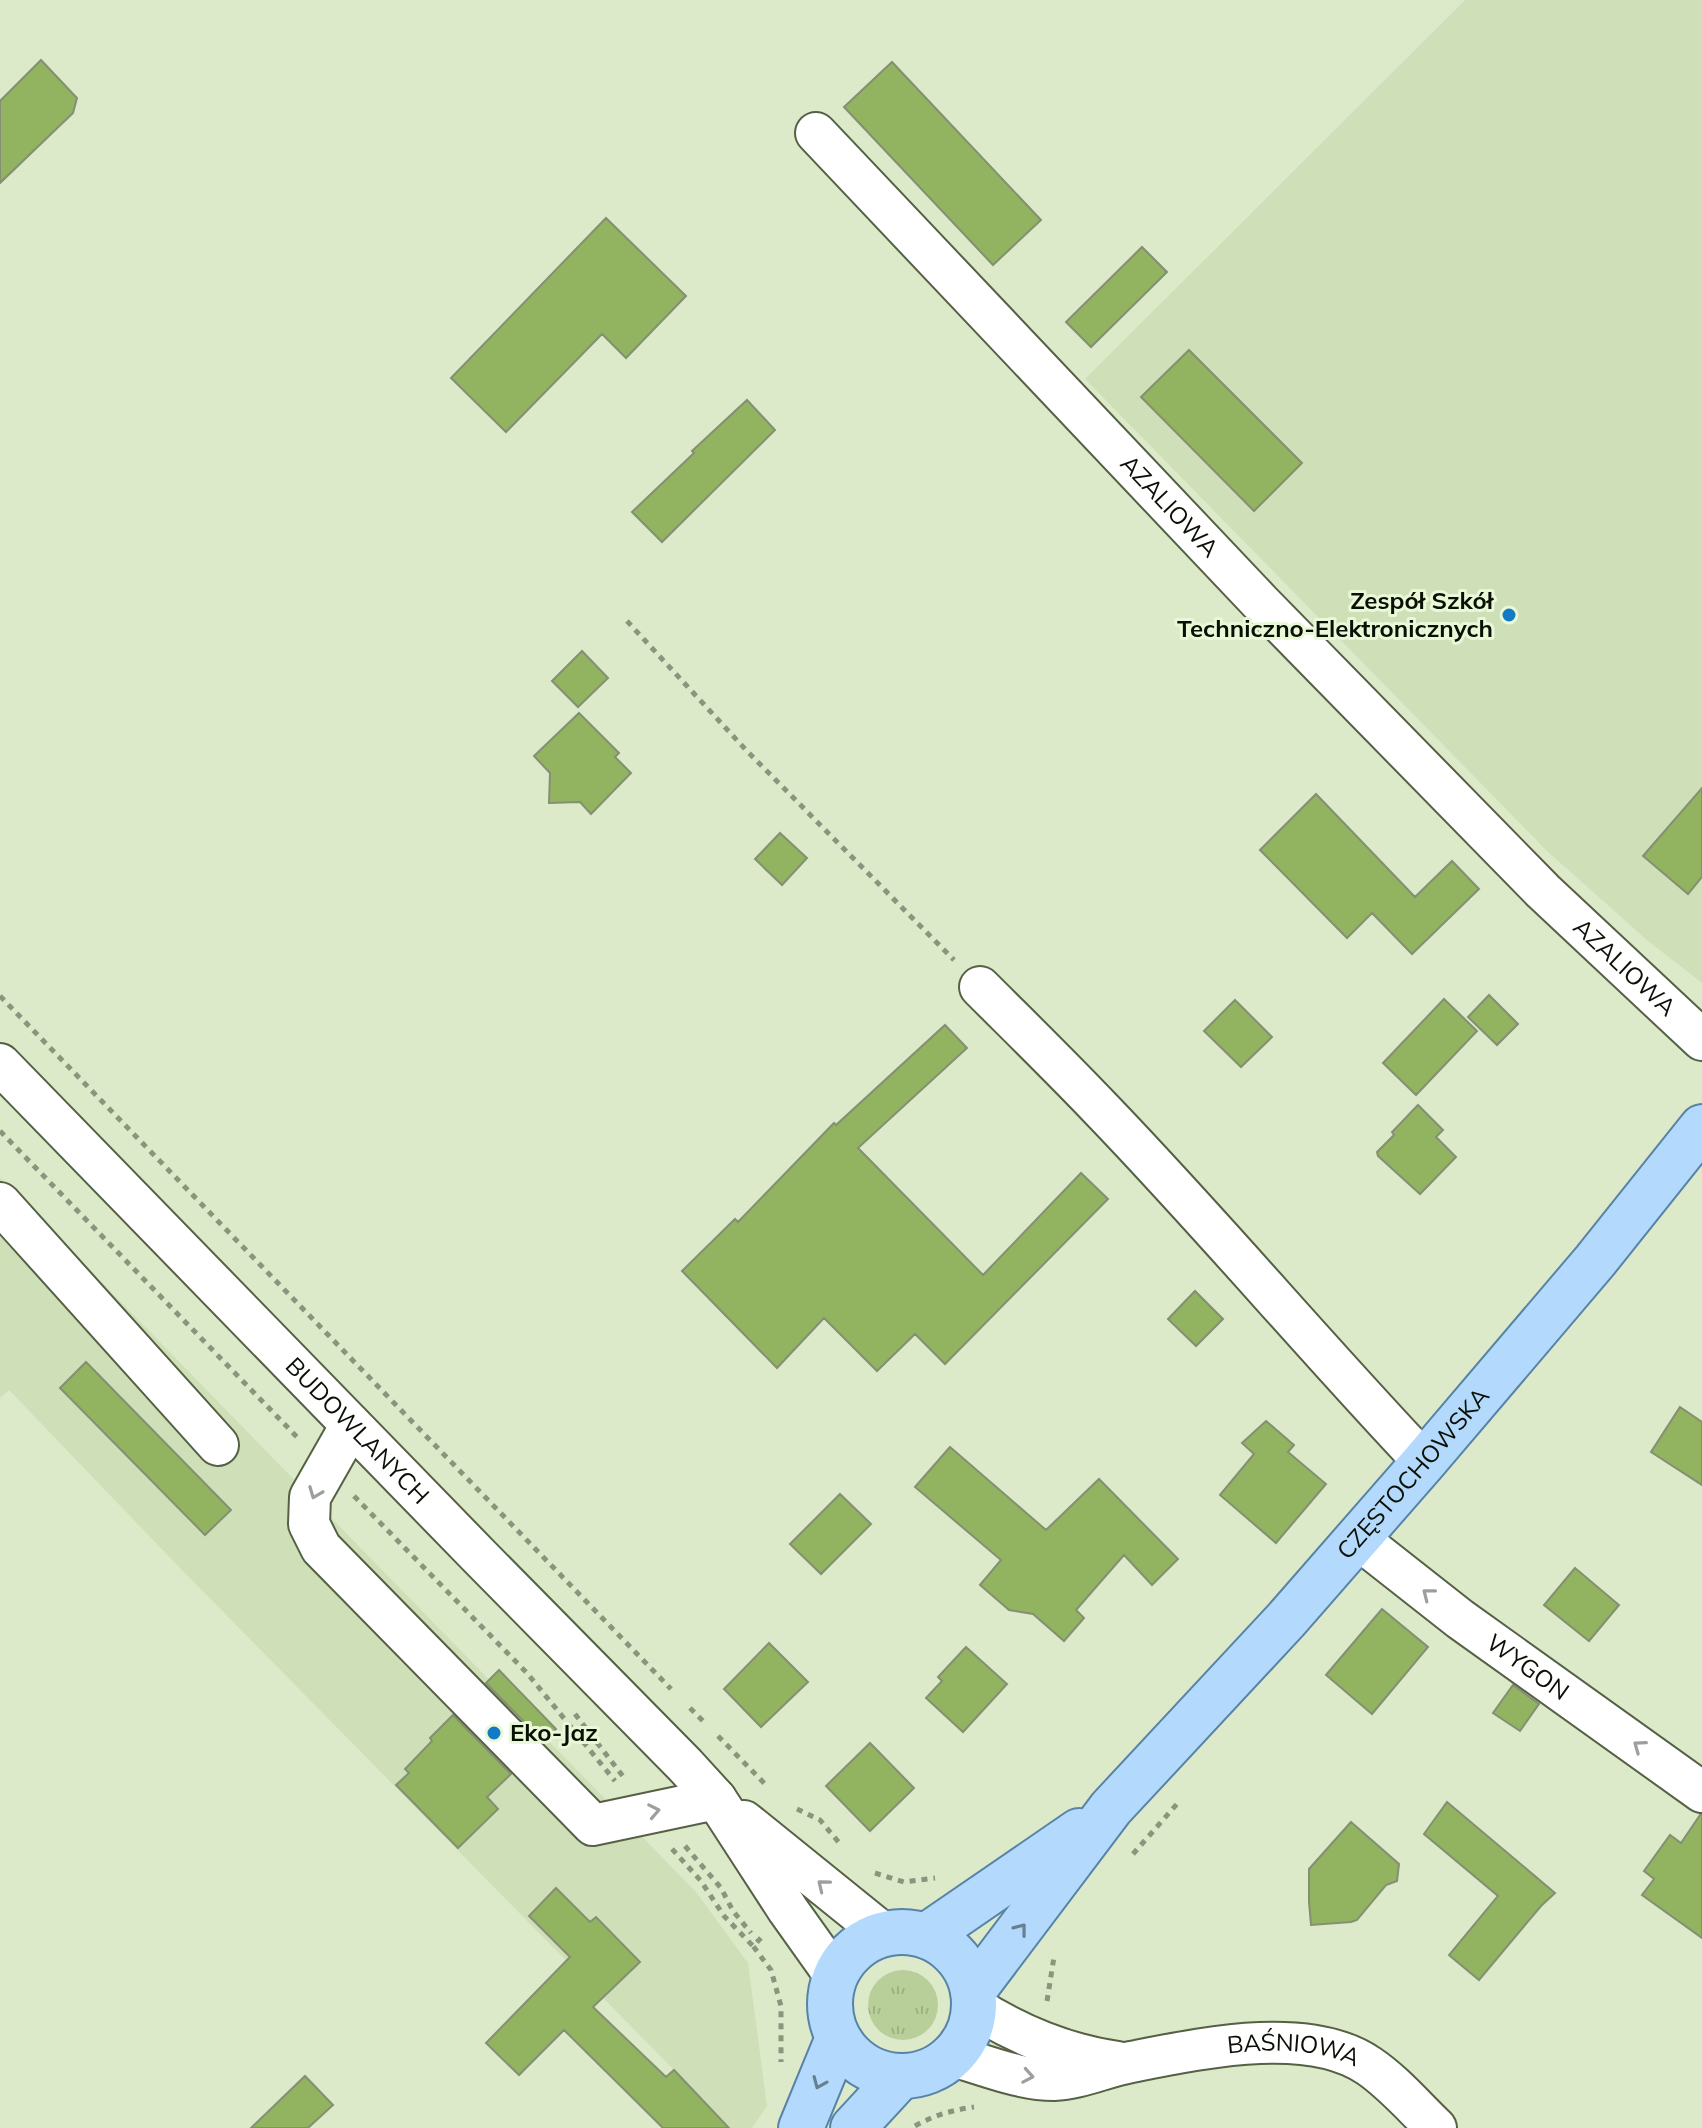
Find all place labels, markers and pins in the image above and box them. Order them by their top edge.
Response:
place label: Zespół Szkół Techniczno-Elektronicznych [1177,585,1495,643]
marker: Zespół Szkół Techniczno-Elektronicznych [1500,606,1518,624]
place label: Eko-Jaz [510,1717,598,1747]
marker: Eko-Jaz [485,1724,503,1742]

